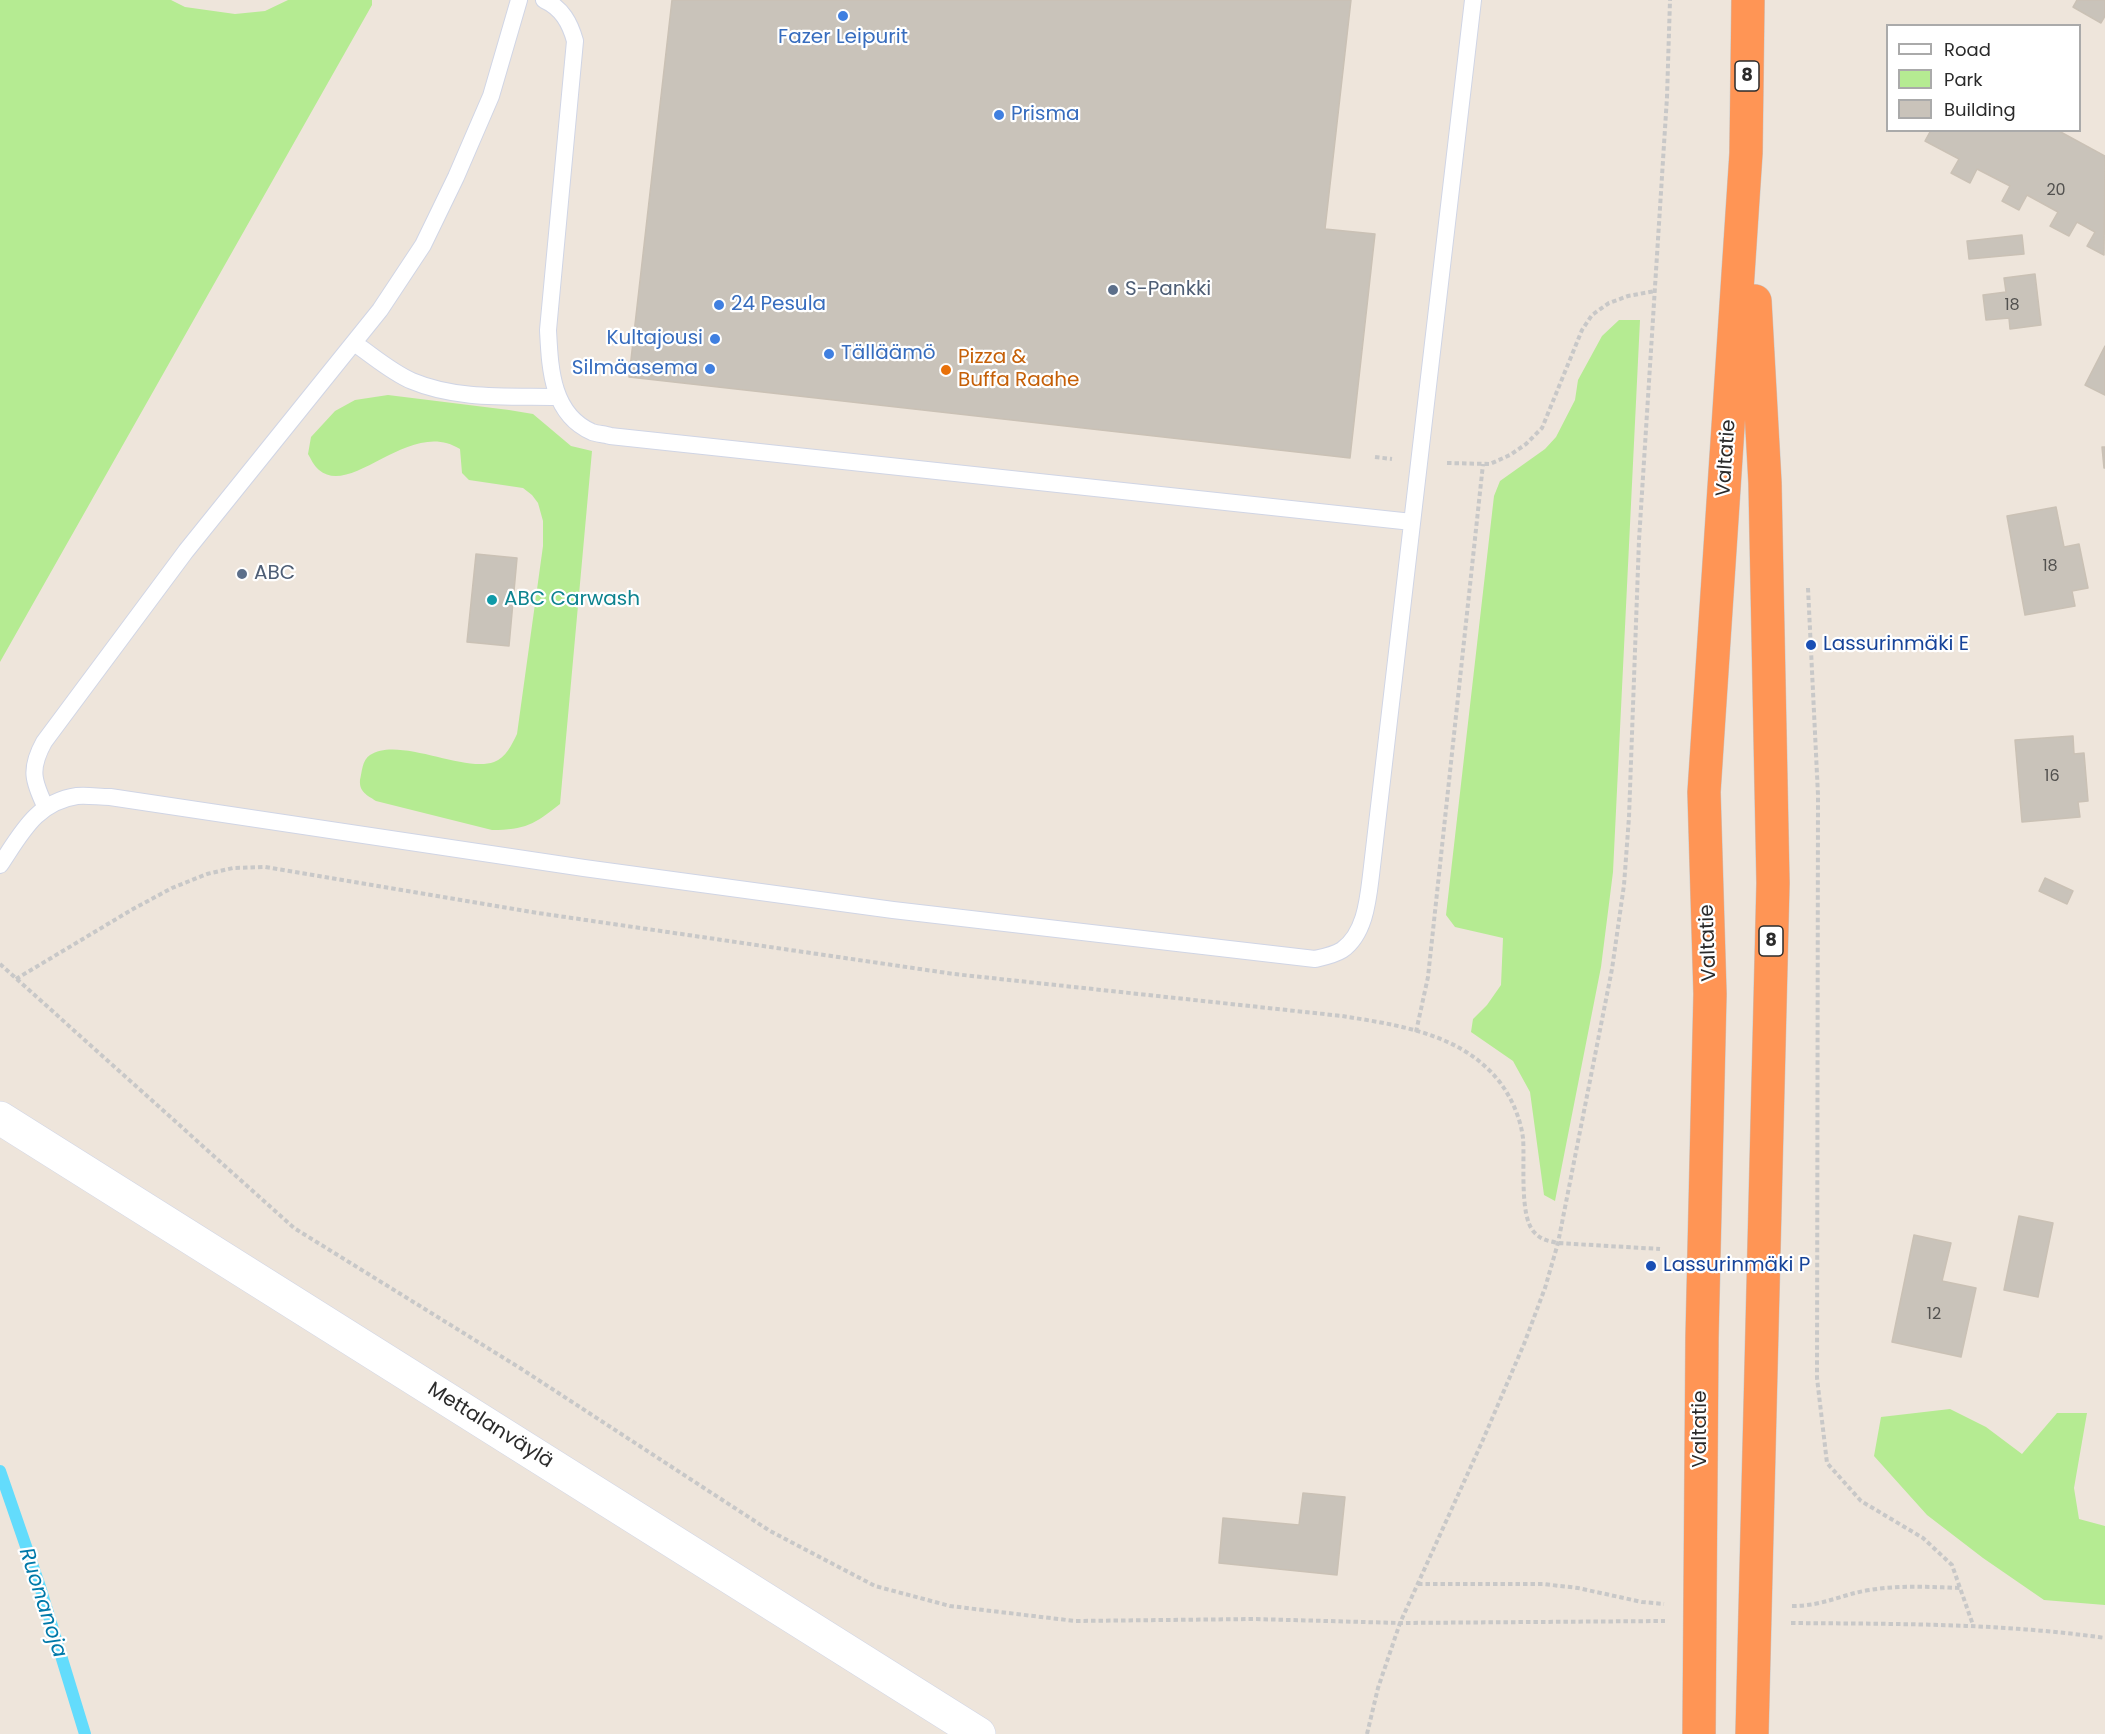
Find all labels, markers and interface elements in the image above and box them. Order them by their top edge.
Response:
marker: Fazer Leipurit [836,9,850,23]
legend [1886,24,2081,132]
place label: Fazer Leipurit [778,26,908,50]
text: Road [1944,37,1991,62]
road number: 8 [1735,61,1759,91]
text: Park [1944,67,1983,92]
text: Building [1944,97,2016,122]
place label: Prisma [1011,103,1080,127]
marker: Prisma [992,108,1006,122]
house number: 20 [2046,181,2066,201]
place label: S-Pankki [1125,278,1211,302]
marker: S-Pankki [1106,283,1120,297]
place label: 24 Pesula [731,293,826,317]
house number: 18 [2004,296,2020,316]
marker: 24 Pesula [712,298,726,312]
place label: Kultajousi [607,327,703,351]
marker: Kultajousi [708,332,722,346]
place label: Tälläämö [841,342,936,366]
place label: Pizza & Buffa Raahe [958,346,1079,393]
marker: Tälläämö [822,347,836,361]
place label: Silmäasema [572,357,698,381]
marker: Silmäasema [703,362,717,376]
marker: Pizza & Buffa Raahe [939,363,953,377]
street label: Valtatie [1712,419,1742,497]
house number: 18 [2042,557,2058,577]
place label: ABC [254,562,295,586]
marker: ABC [235,567,249,581]
place label: ABC Carwash [504,588,640,612]
marker: ABC Carwash [485,593,499,607]
place label: Lassurinmäki E [1823,633,1969,657]
marker: Lassurinmäki E [1804,638,1818,652]
house number: 16 [2044,767,2060,787]
street label: Valtatie [1696,904,1722,982]
road number: 8 [1759,926,1783,956]
place label: Lassurinmäki P [1663,1254,1810,1278]
marker: Lassurinmäki P [1644,1259,1658,1273]
house number: 12 [1927,1305,1941,1325]
street label: Mettalanväylä [423,1378,557,1474]
street label: Valtatie [1689,1390,1713,1468]
water label: Ruonanoja [12,1545,72,1661]

